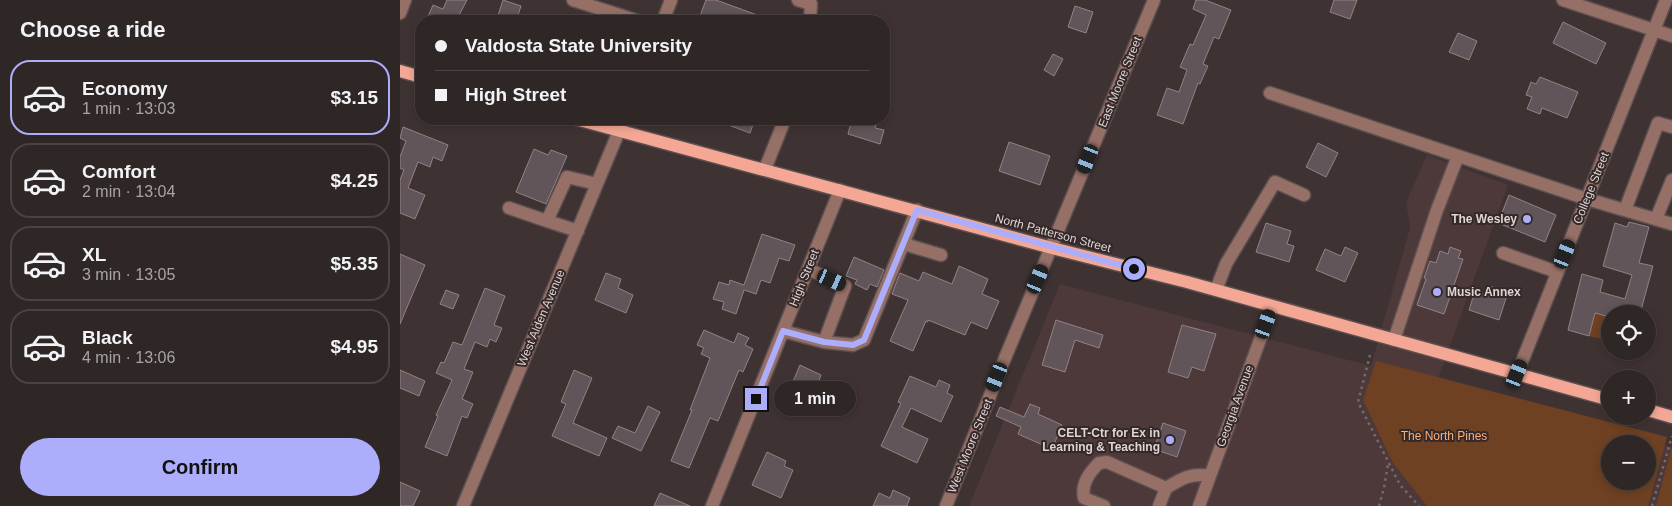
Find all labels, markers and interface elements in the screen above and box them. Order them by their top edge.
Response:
text: Choose a ride [20,17,165,42]
street label: East Moore Street [1095,34,1145,129]
text: Valdosta State University [465,35,692,56]
icon: car [22,75,67,120]
text: Economy [82,78,168,99]
text: High Street [465,84,566,105]
text: $3.15 [330,87,378,108]
text: 1 min · 13:03 [82,100,175,117]
car [1075,142,1100,176]
street label: College Street [1570,150,1612,226]
icon: car [22,158,67,203]
text: Comfort [82,161,156,182]
text: $4.25 [330,170,378,191]
text: 2 min · 13:04 [82,183,175,200]
street label: North Patterson Street [994,211,1113,255]
place label: The Wesley [1451,212,1517,226]
marker: The Wesley [1521,213,1533,225]
car [1552,237,1577,271]
icon: car [22,241,67,286]
text: XL [82,244,106,265]
street label: High Street [786,247,822,308]
text: $5.35 [330,253,378,274]
route start [1123,258,1145,280]
car [1025,262,1050,296]
text: 3 min · 13:05 [82,266,175,283]
street label: West Alden Avenue [514,267,568,368]
car [815,267,848,293]
place label: Music Annex [1447,285,1521,299]
marker: Music Annex [1431,286,1443,298]
map controls [1601,305,1656,490]
button: locate [1601,305,1656,360]
car [1253,307,1278,341]
icon: car [22,324,67,369]
text: Black [82,327,133,348]
text: $4.95 [330,336,378,357]
text: 4 min · 13:06 [82,349,175,366]
car [1504,357,1529,391]
car [984,360,1009,394]
street label: Georgia Avenue [1214,363,1256,449]
button: + [1601,370,1656,425]
callout: 1 min [774,382,856,416]
route end [745,388,767,410]
text: 1 min [794,390,836,407]
street label: West Moore Street [945,396,995,495]
place label: CELT-Ctr for Ex in Learning & Teaching [1042,426,1160,454]
park label: The North Pines [1401,429,1487,443]
marker: CELT-Ctr for Ex in Learning & Teaching [1164,434,1176,446]
button: − [1601,435,1656,490]
button: Confirm [20,438,380,496]

